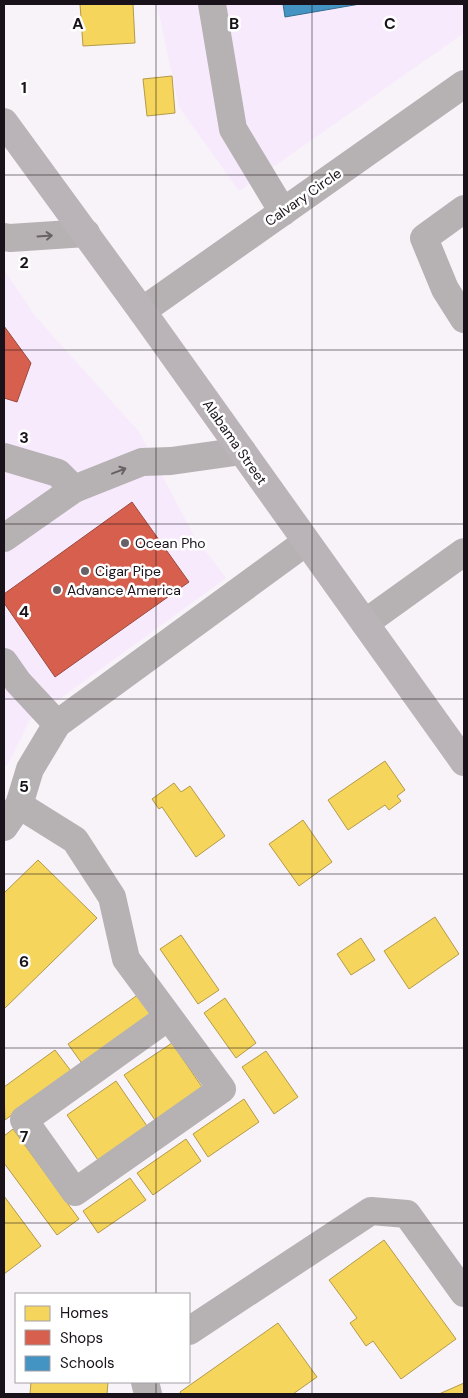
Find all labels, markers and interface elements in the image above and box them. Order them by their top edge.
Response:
text: A [72,13,84,34]
text: B [229,13,239,34]
text: C [384,13,396,34]
text: 1 [21,77,27,98]
street label: Calvary Circle [261,164,345,230]
one-way arrow [36,232,52,241]
text: 2 [19,252,29,273]
street label: Alabama Street [199,396,271,488]
text: 3 [19,427,29,448]
one-way arrow [111,466,126,475]
place label: Ocean Pho [135,534,206,552]
marker: Ocean Pho [119,537,131,549]
place label: Cigar Pipe [95,562,161,580]
marker: Cigar Pipe [79,565,91,577]
place label: Advance America [67,581,181,599]
marker: Advance America [51,584,63,596]
text: 4 [19,601,29,622]
text: 5 [19,776,29,797]
text: 6 [19,951,29,972]
text: 7 [20,1126,29,1147]
legend [15,1293,190,1383]
text: Homes [60,1303,109,1323]
text: Shops [60,1328,103,1348]
text: Schools [60,1353,115,1373]

